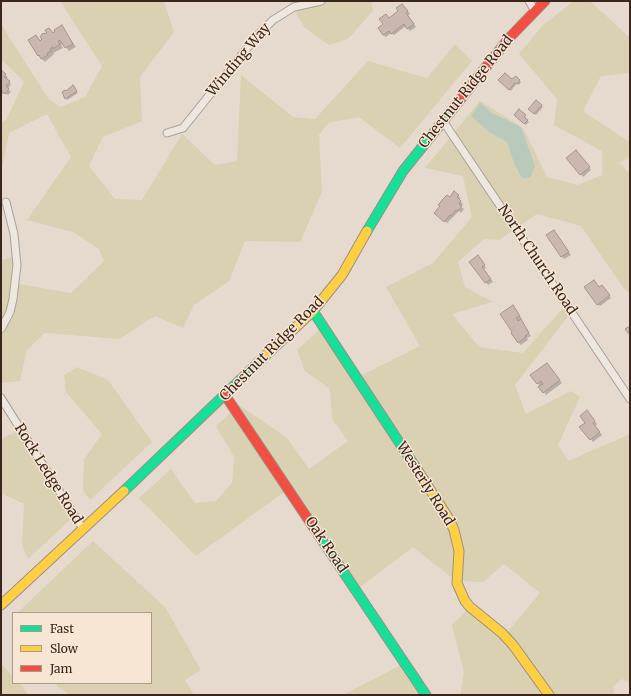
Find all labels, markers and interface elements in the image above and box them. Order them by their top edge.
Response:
street label: Winding Way [204,20,274,100]
street label: Chestnut Ridge Road [415,32,517,152]
street label: North Church Road [494,202,580,318]
street label: Chestnut Ridge Road [216,293,328,405]
street label: Rock Ledge Road [10,421,86,527]
street label: Westerly Road [393,439,457,529]
street label: Oak Road [301,514,351,576]
legend [12,612,152,684]
text: Fast [50,621,74,636]
text: Slow [50,641,78,656]
text: Jam [50,661,72,676]

